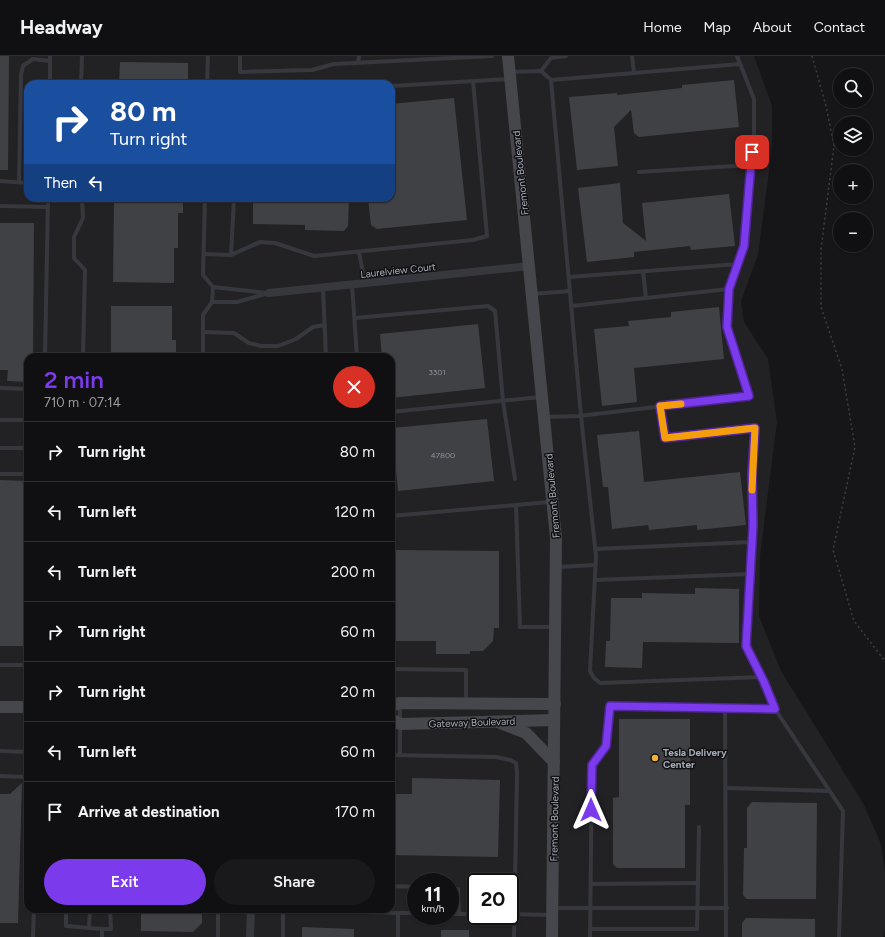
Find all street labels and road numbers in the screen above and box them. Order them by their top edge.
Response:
street label: Fremont Boulevard [510,130,531,216]
street label: Laurelview Court [360,260,437,281]
street label: Fremont Boulevard [542,453,563,539]
street label: Gateway Boulevard [428,714,516,731]
street label: Fremont Boulevard [547,776,562,861]

